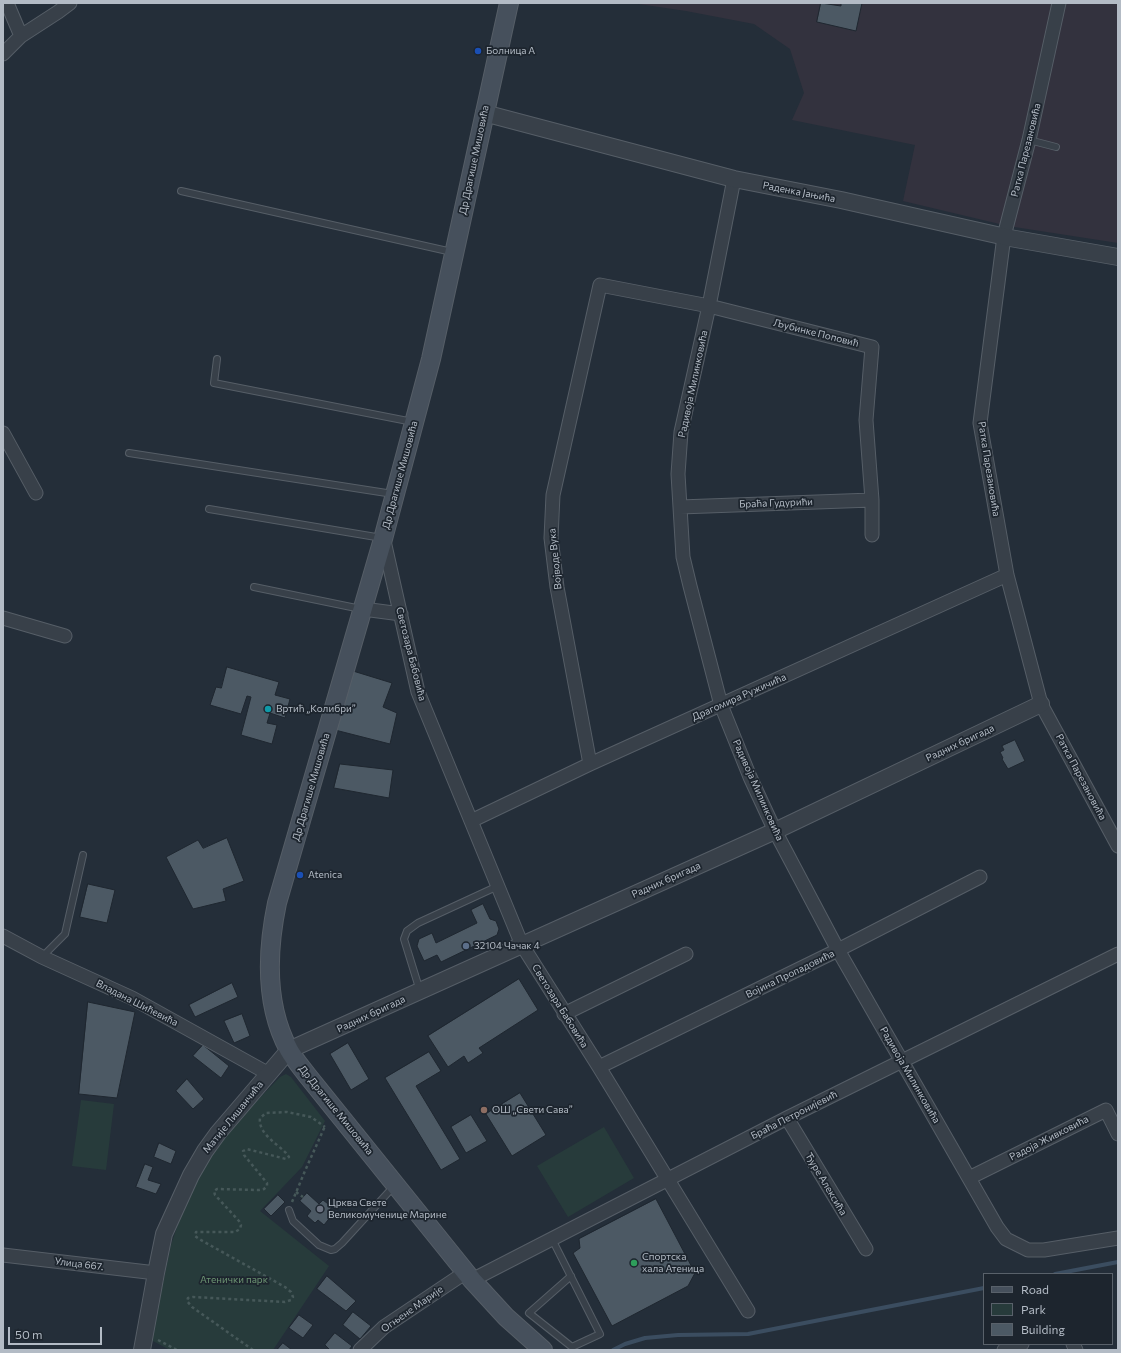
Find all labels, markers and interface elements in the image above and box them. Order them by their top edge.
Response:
place label: Болница А [486,45,535,57]
marker: Болница А [473,46,483,56]
street label: Ратка Парезановића [1009,102,1043,198]
street label: Др Драгише Мишовића [457,104,491,216]
street label: Раденка Јањића [762,179,836,205]
street label: Љубинке Поповић [772,317,860,349]
street label: Радивоја Милинковића [676,329,710,439]
street label: Др Драгише Мишовића [380,420,420,530]
street label: Ратка Парезановића [976,421,1002,517]
street label: Браћа Гудурићи [739,496,813,510]
street label: Војводе Вука [546,528,564,590]
street label: Светозара Бабовића [394,606,428,702]
street label: Драгомира Ружичића [690,671,788,723]
place label: Вртић „Колибри” [276,703,356,715]
marker: Вртић „Колибри” [263,704,273,714]
street label: Радних бригада [924,722,996,764]
street label: Др Драгише Мишовића [290,732,332,842]
street label: Ратка Парезановића [1053,732,1109,822]
street label: Радивоја Милинковића [730,738,786,842]
street label: Радних бригада [630,859,702,901]
place label: Atenica [308,869,342,881]
marker: Atenica [295,870,305,880]
place label: 32104 Чачак 4 [474,940,540,952]
marker: 32104 Чачак 4 [461,941,471,951]
street label: Војина Пропадовића [744,947,836,1001]
street label: Светозара Бабовића [529,962,591,1050]
street label: Владана Шићевића [94,977,180,1029]
street label: Радних бригада [335,993,407,1035]
street label: Радивоја Милинковића [877,1025,943,1125]
street label: Др Драгише Мишовића [296,1063,376,1157]
street label: Матије Лишанчића [200,1079,266,1155]
street label: Браћа Петронијевић [749,1088,839,1142]
place label: ОШ „Свети Сава” [492,1104,573,1116]
marker: ОШ „Свети Сава” [479,1105,489,1115]
street label: Радоја Живковића [1007,1113,1091,1163]
street label: Ђуре Алексића [803,1150,849,1218]
place label: Црква Свете Великомученице Марине [328,1197,447,1220]
marker: Црква Свете Великомученице Марине [315,1204,325,1214]
place label: Спортска хала Атеница [642,1251,704,1274]
street label: Улица 667. [54,1255,104,1273]
marker: Спортска хала Атеница [629,1258,639,1268]
legend [983,1273,1113,1345]
park label: Атенички парк [200,1274,268,1286]
text: Road [1021,1282,1049,1296]
street label: Огњене Марије [379,1283,445,1335]
text: Park [1021,1302,1046,1316]
scale bar [10,1319,104,1345]
text: Building [1021,1322,1065,1336]
text: 50 m [15,1327,43,1341]

